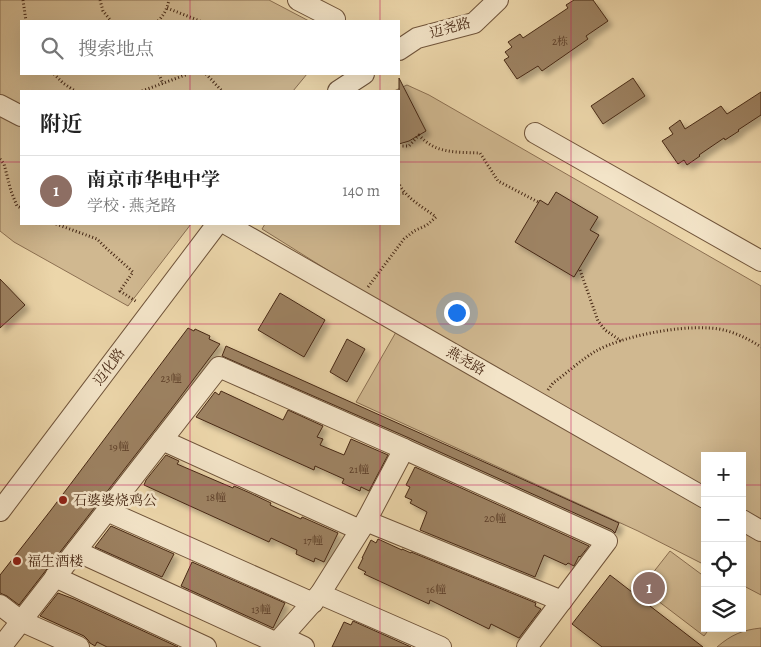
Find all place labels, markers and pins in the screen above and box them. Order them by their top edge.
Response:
place label: 石婆婆烧鸡公 [73,491,157,510]
marker: 石婆婆烧鸡公 [57,494,69,506]
place label: 福生酒楼 [27,552,83,571]
marker: 福生酒楼 [11,555,23,567]
pin: 1 [633,569,665,607]

